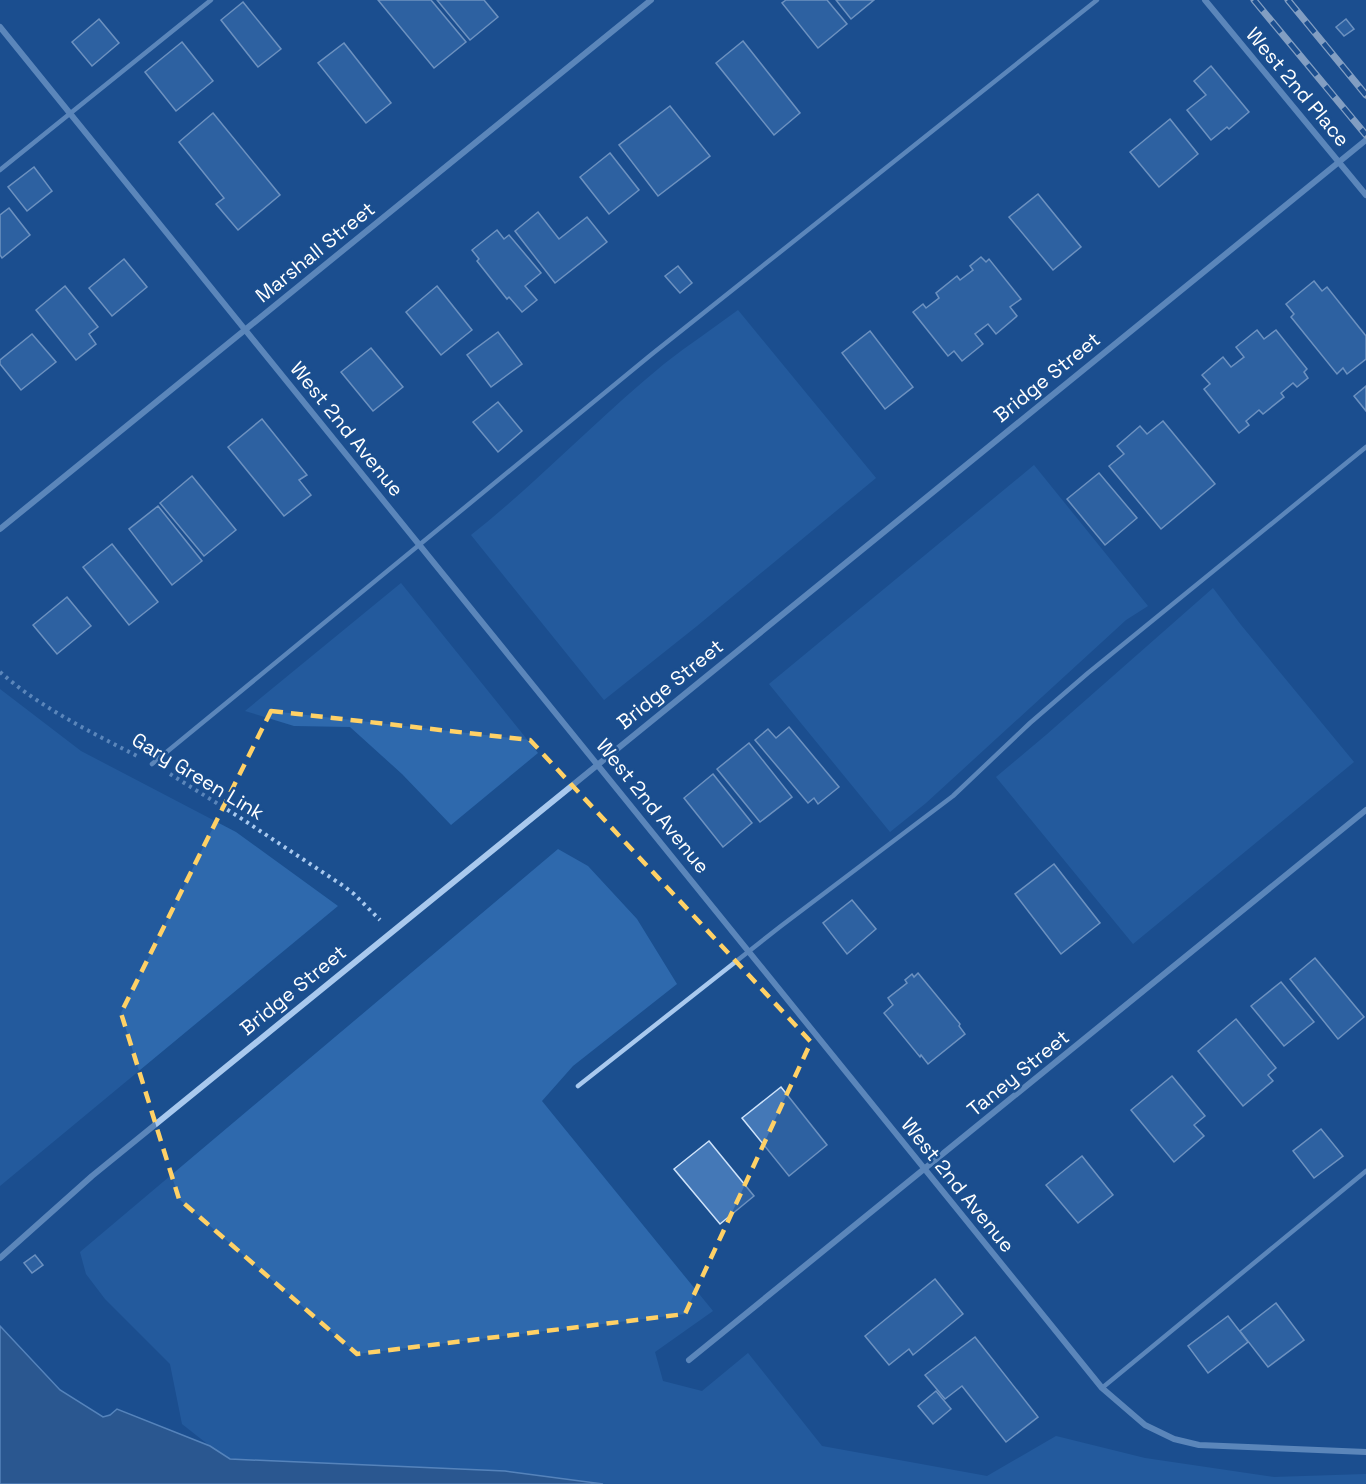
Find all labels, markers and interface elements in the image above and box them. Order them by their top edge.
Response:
street label: West 2nd Place [1240,22,1356,152]
street label: Marshall Street [250,196,380,308]
street label: Bridge Street [989,326,1105,428]
street label: West 2nd Avenue [285,356,409,502]
street label: Bridge Street [612,633,728,735]
street label: Gary Green Link [127,726,269,826]
street label: West 2nd Avenue [591,733,715,879]
street label: Bridge Street [235,939,351,1041]
street label: Taney Street [962,1024,1074,1122]
street label: West 2nd Avenue [896,1112,1020,1258]

